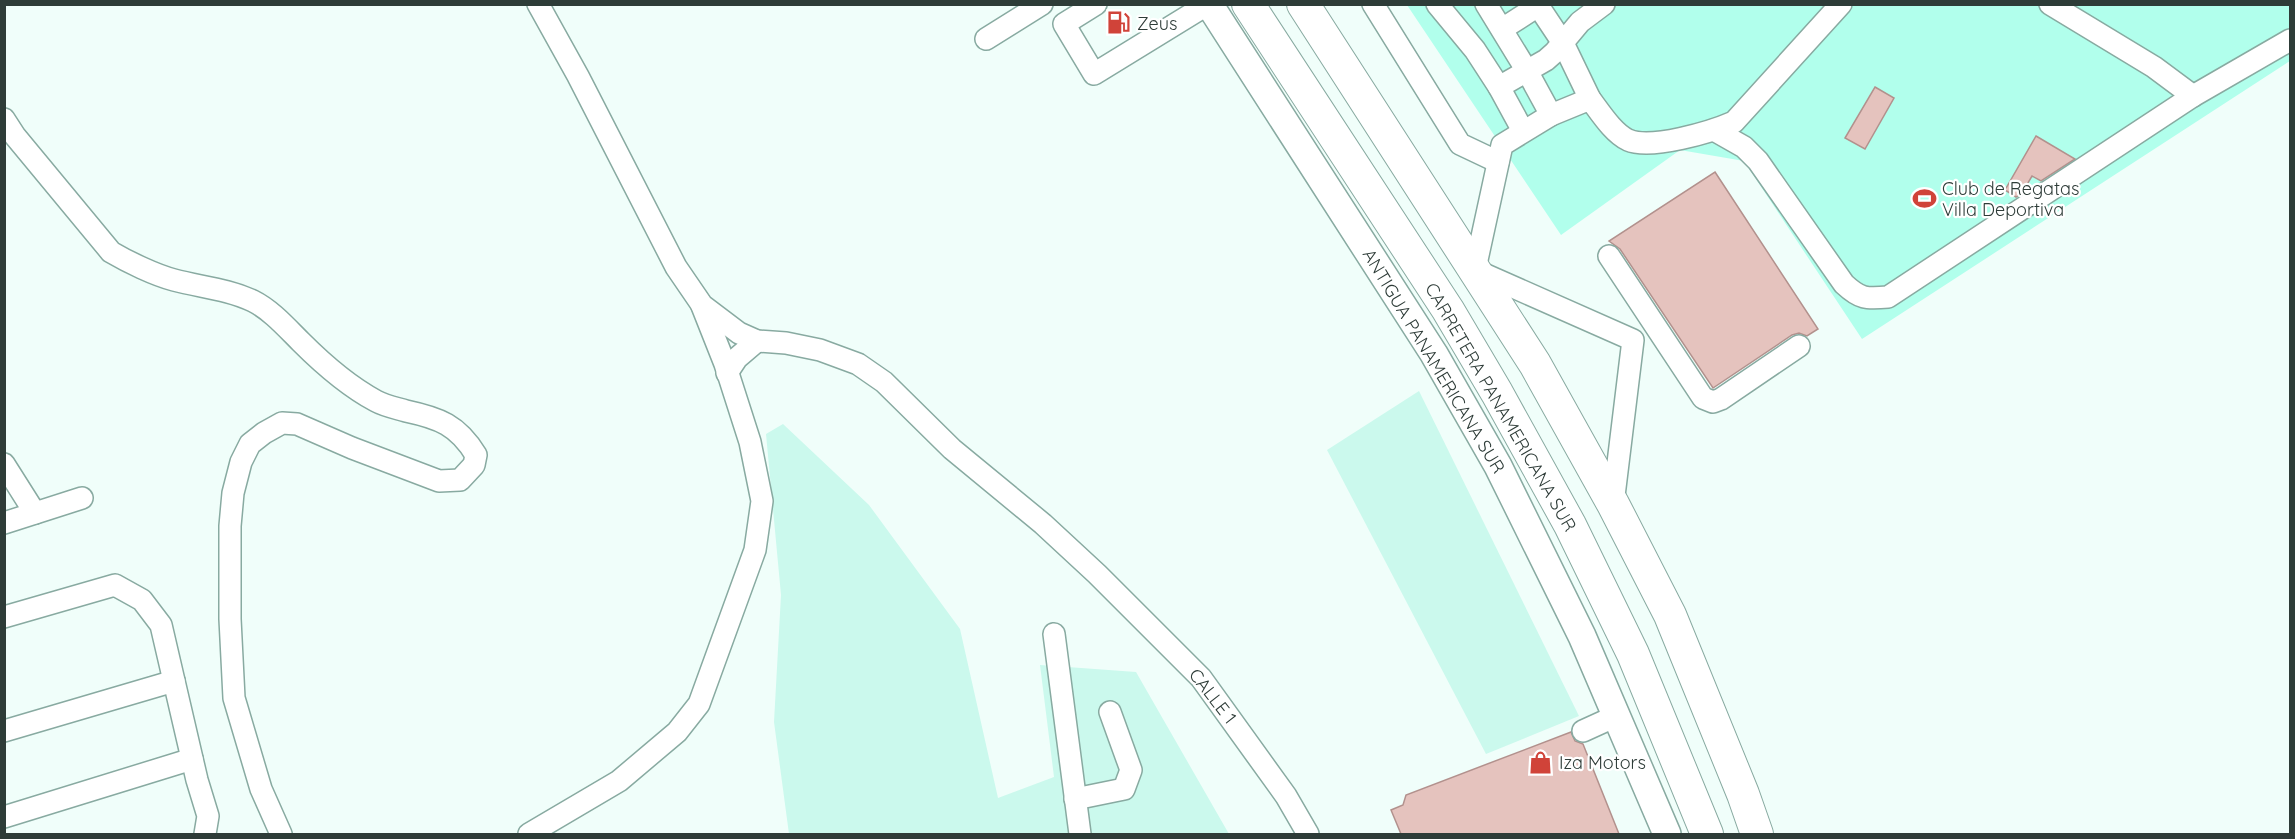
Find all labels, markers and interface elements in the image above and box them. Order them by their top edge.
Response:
fuel station icon: Zeus [1106,10,1132,36]
place label: Zeus [1137,12,1177,35]
place label: Club de Regatas Villa Deportiva [1942,177,2079,221]
sports icon: Club de Regatas Villa Deportiva [1911,185,1937,211]
street label: ANTIGUA PANAMERICANA SUR [1358,245,1510,477]
street label: CARRETERA PANAMERICANA SUR [1420,278,1582,536]
street label: CALLE 1 [1184,664,1242,728]
shop icon: Iza Motors [1528,749,1554,775]
place label: Iza Motors [1559,751,1646,774]

